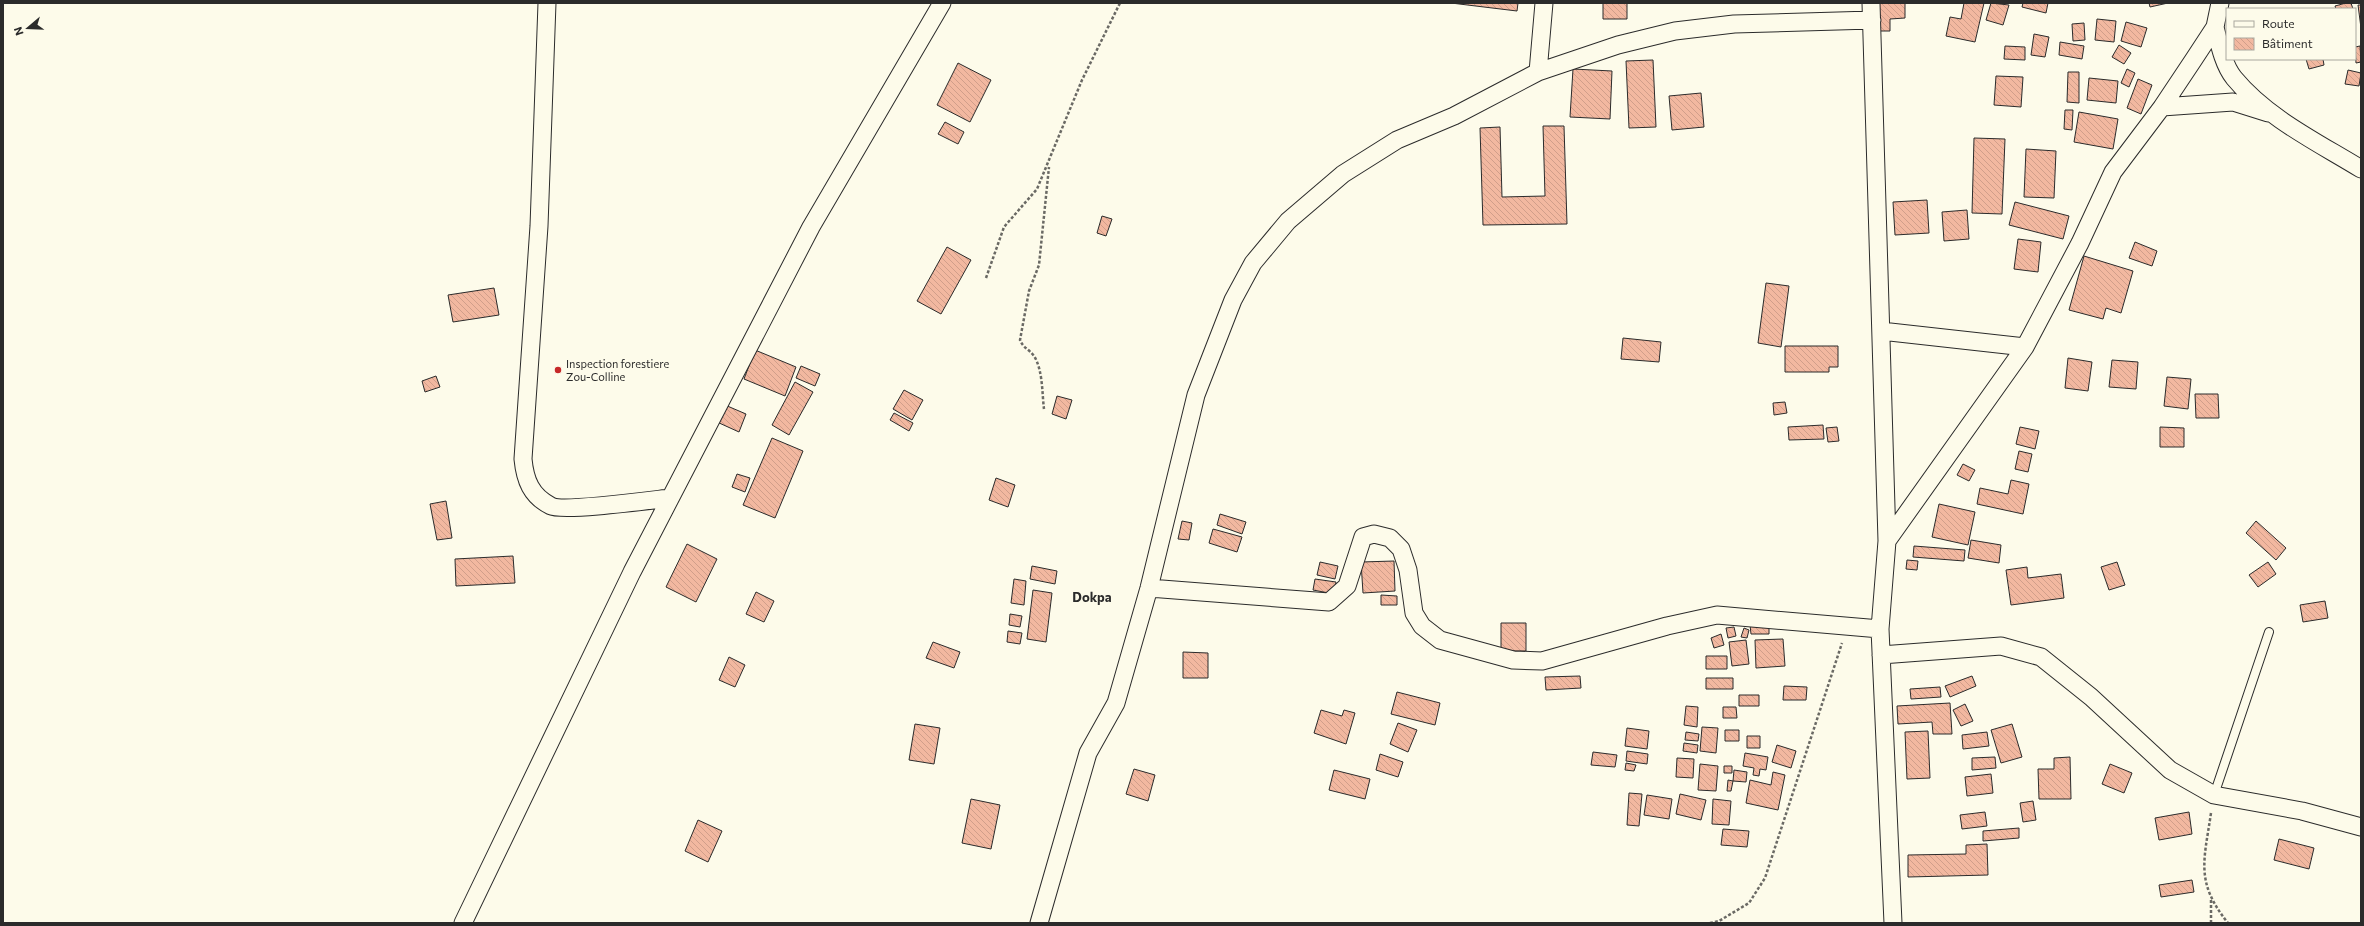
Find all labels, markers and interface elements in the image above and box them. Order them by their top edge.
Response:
north arrow [8,8,48,48]
legend [2226,8,2356,60]
text: Route [2262,16,2295,30]
text: N [11,25,26,37]
text: Bâtiment [2262,36,2313,50]
place label: Inspection forestiere Zou-Colline [566,357,669,383]
marker: Inspection forestiere Zou-Colline [553,365,563,375]
district label: Dokpa [1072,589,1112,605]

